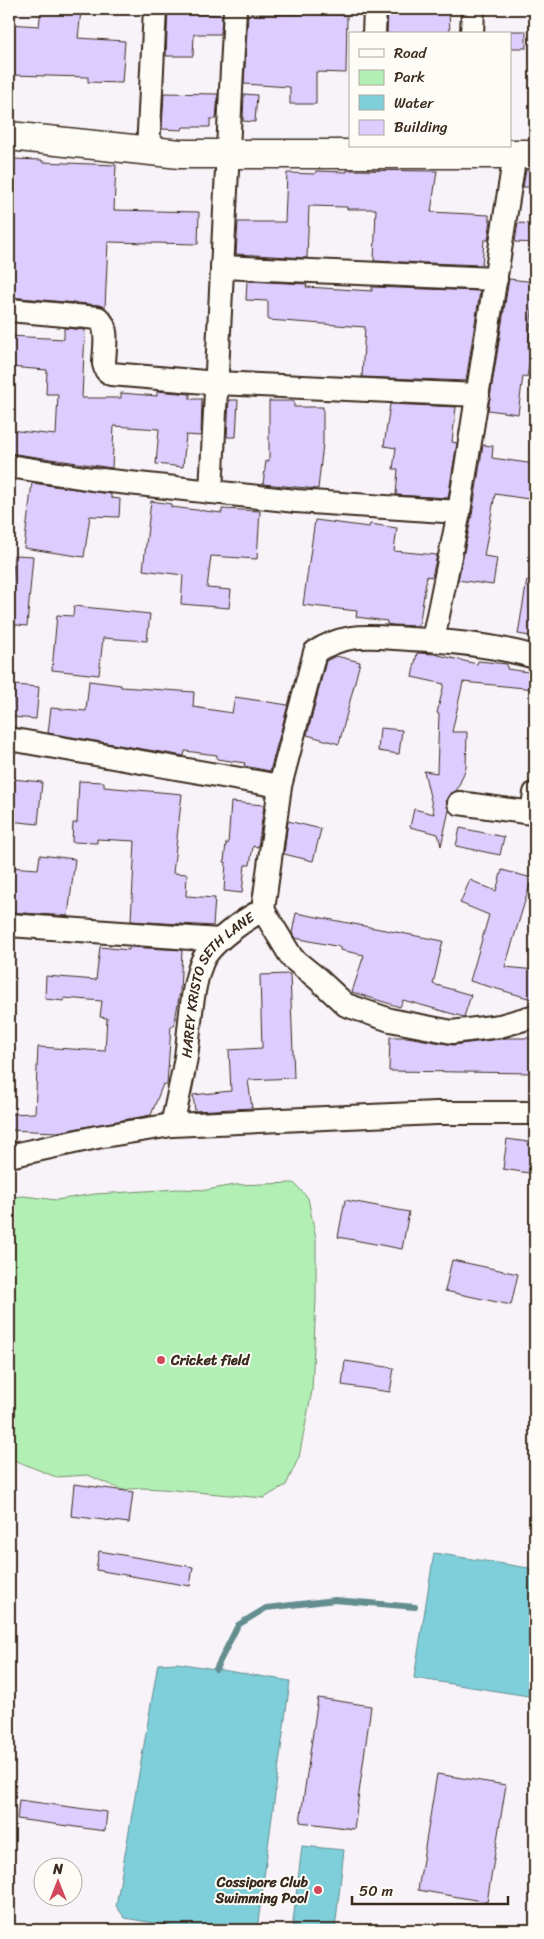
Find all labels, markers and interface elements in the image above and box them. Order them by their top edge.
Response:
legend [349,32,512,148]
text: Road [394,40,427,66]
text: Park [394,64,425,90]
text: Water [394,90,434,116]
text: Building [394,114,448,140]
street label: HAREY KRISTO SETH LANE [174,905,260,1059]
place label: Cricket field [170,1348,251,1373]
marker: Cricket field [155,1354,167,1366]
north arrow [32,1856,82,1906]
text: N [52,1857,63,1882]
place label: Cossipore Club Swimming Pool [215,1870,309,1911]
scale bar [352,1874,508,1906]
text: 50 m [359,1878,394,1904]
marker: Cossipore Club Swimming Pool [312,1884,324,1896]

